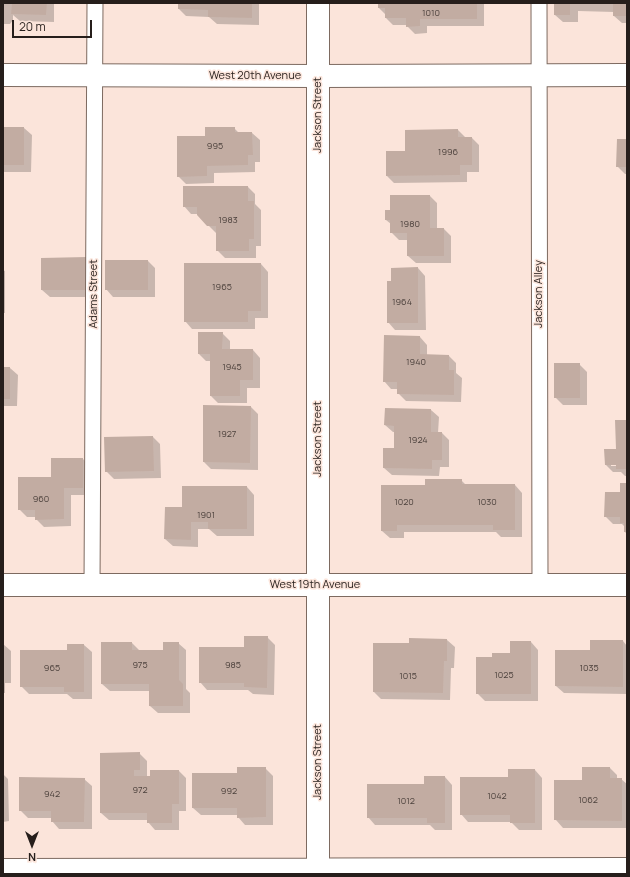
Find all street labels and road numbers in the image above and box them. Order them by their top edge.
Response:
street label: West 20th Avenue [209,69,301,83]
street label: Jackson Street [311,77,325,153]
street label: Adams Street [87,259,101,329]
street label: Jackson Alley [532,260,546,328]
street label: Jackson Street [311,401,325,477]
street label: West 19th Avenue [270,578,360,592]
street label: Jackson Street [311,724,325,800]

